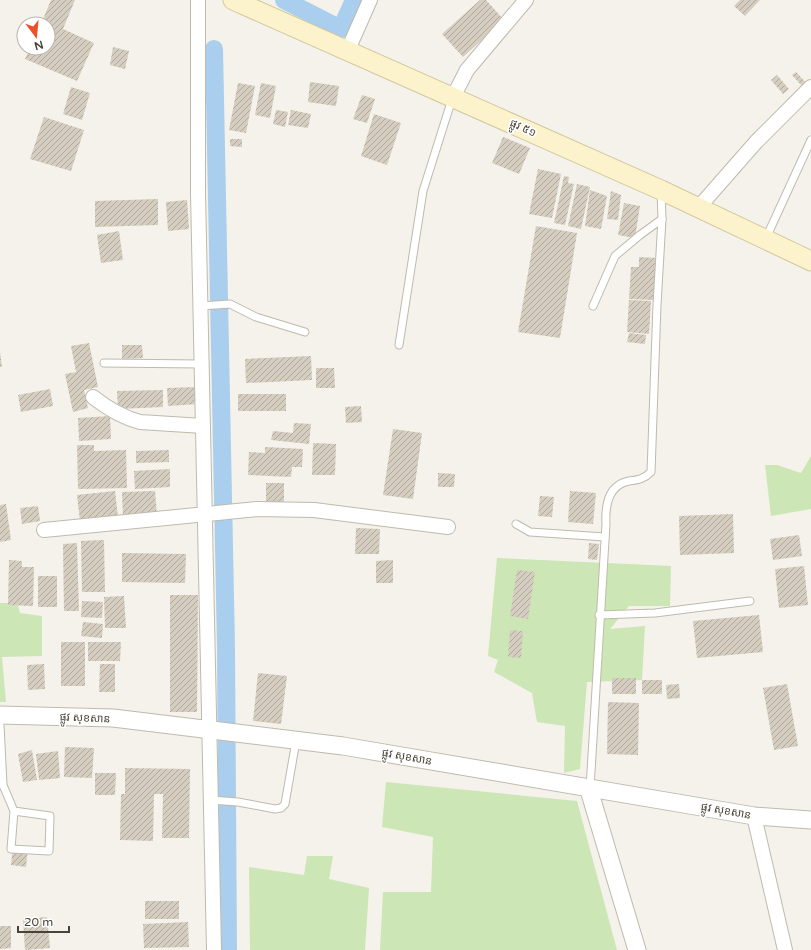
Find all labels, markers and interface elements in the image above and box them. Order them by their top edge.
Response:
north arrow [16,16,56,56]
text: N [33,38,45,53]
street label: ផ្លូវ ៥១ [507,116,538,142]
street label: ផ្លូវ សុខសាន [59,711,111,729]
street label: ផ្លូវ សុខសាន [380,746,433,771]
street label: ផ្លូវ សុខសាន [699,800,752,825]
scale bar [18,908,69,934]
text: 20 m [24,915,53,929]

